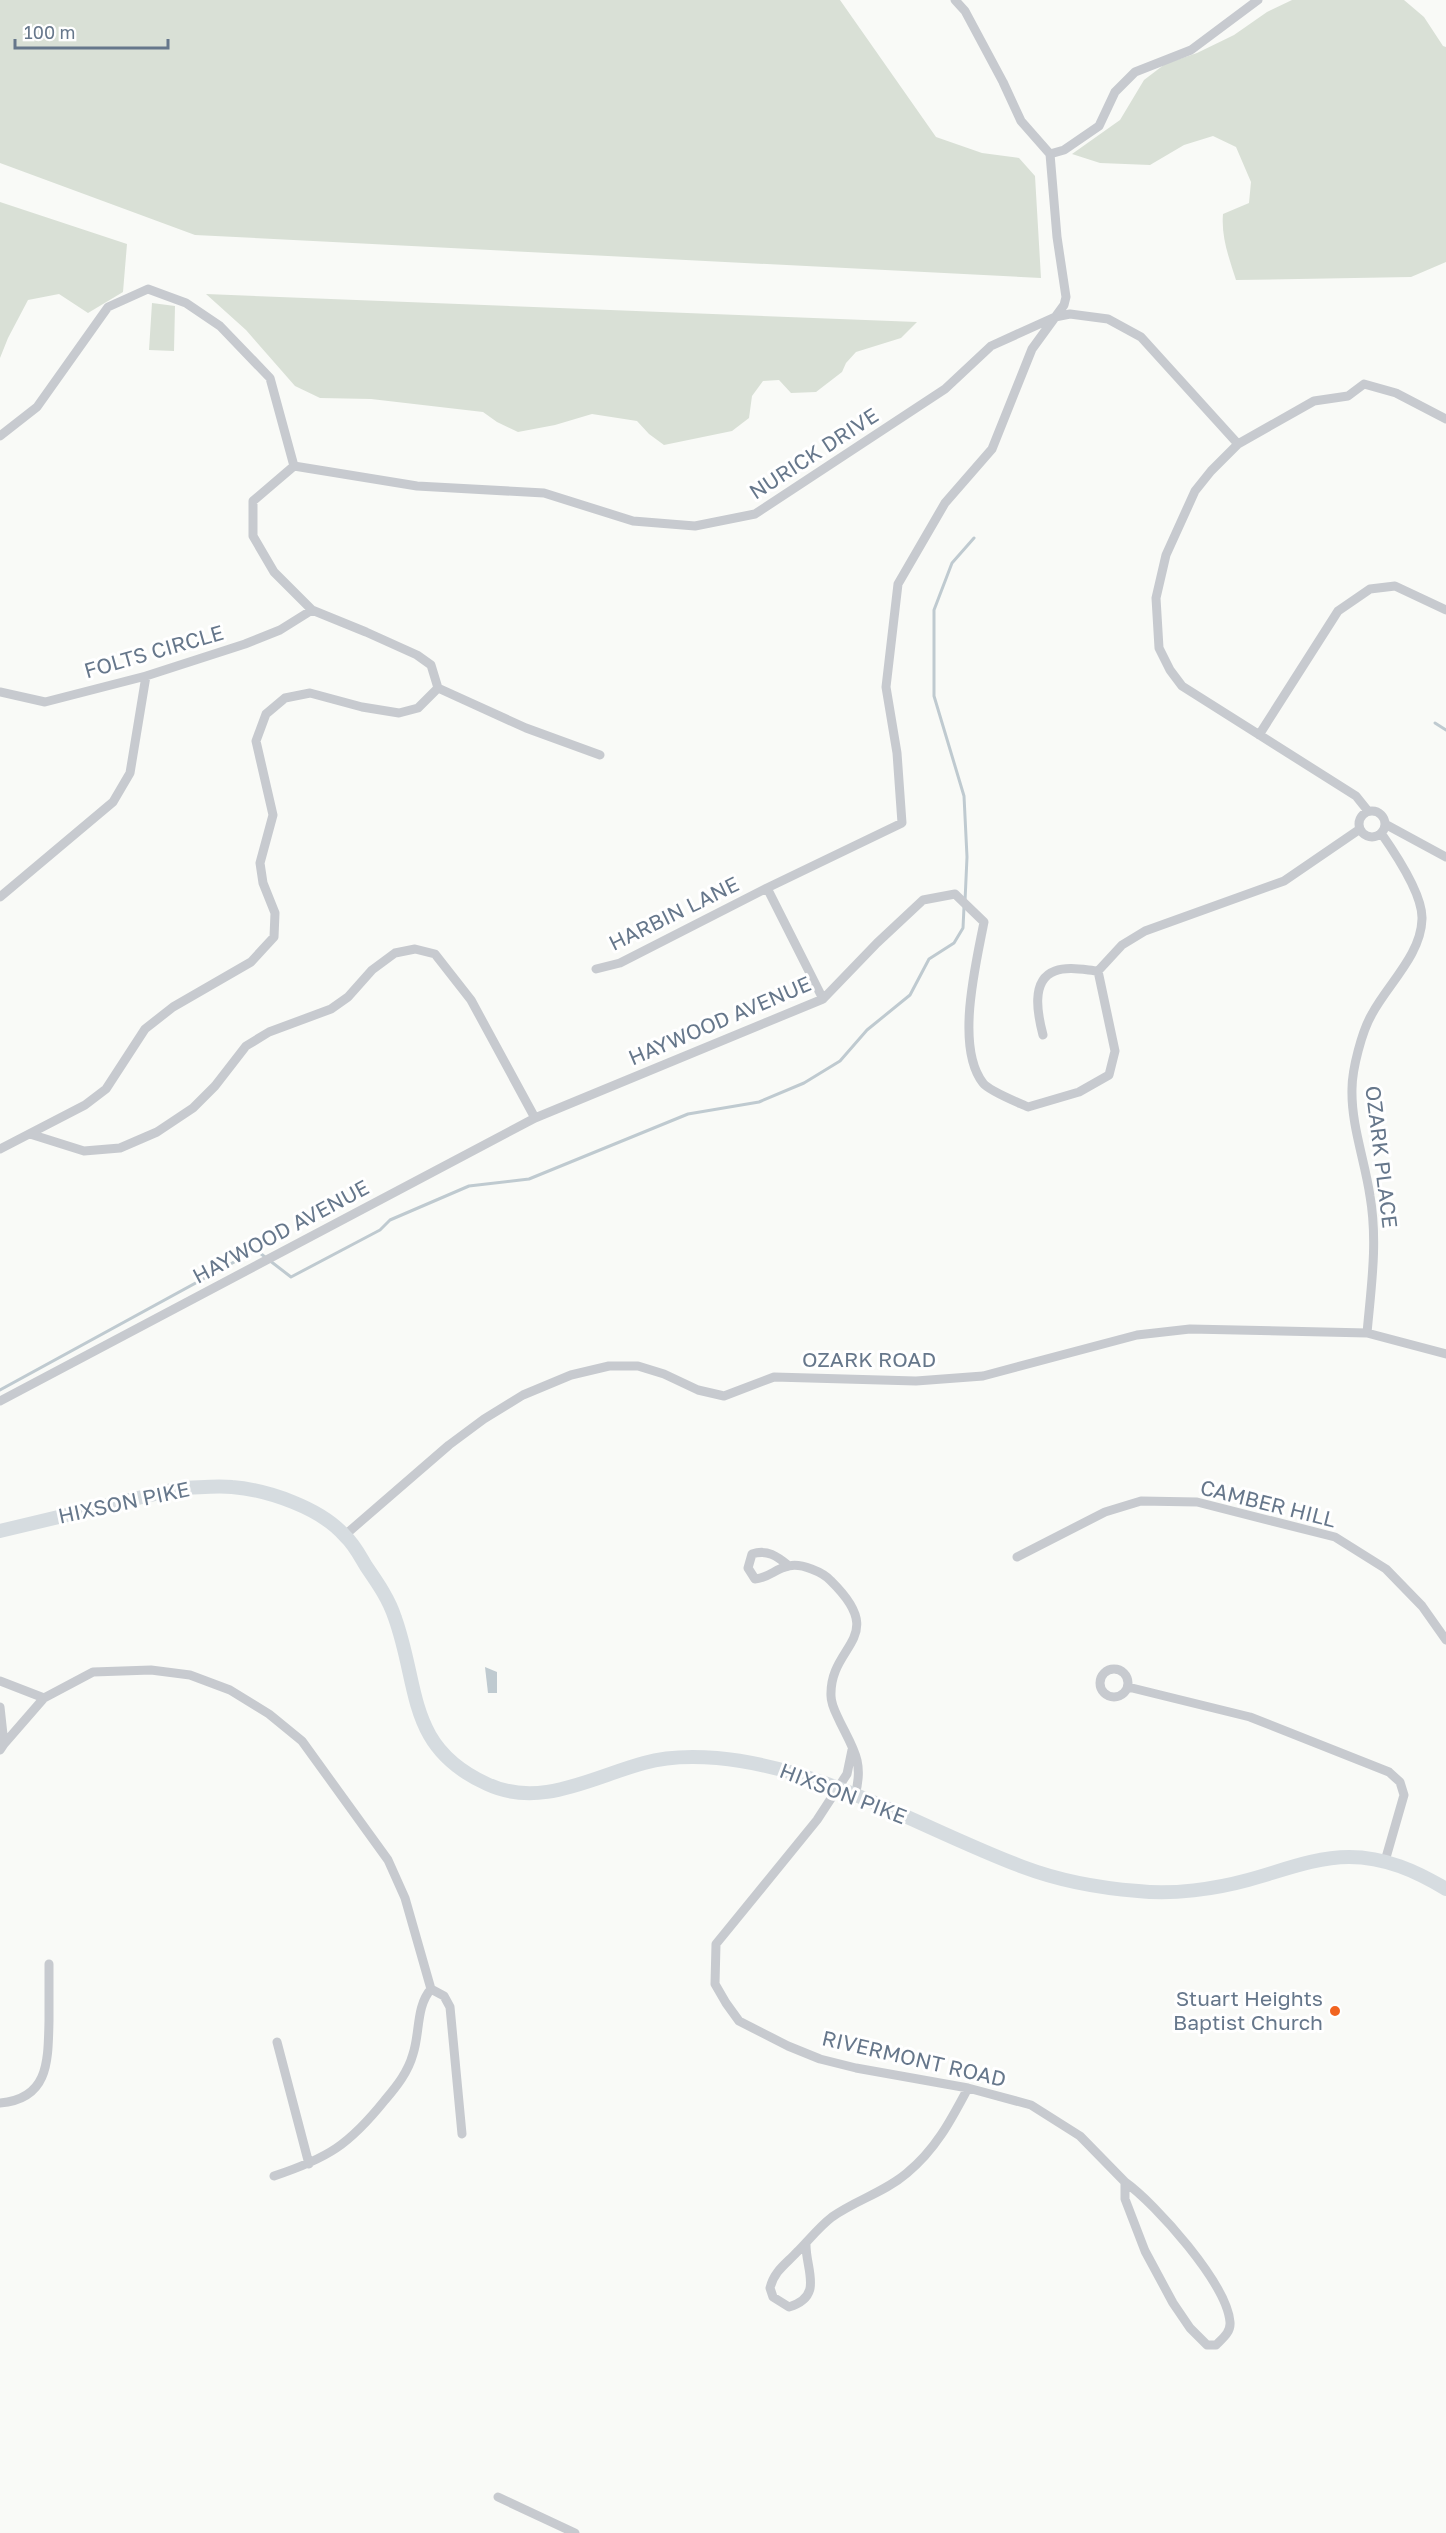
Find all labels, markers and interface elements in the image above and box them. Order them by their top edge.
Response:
scale bar [15,12,168,50]
text: 100 m [24,21,75,43]
street label: NURICK DRIVE [744,402,883,505]
street label: FOLTS CIRCLE [81,619,226,683]
street label: HARBIN LANE [604,870,743,956]
street label: HAYWOOD AVENUE [624,970,815,1070]
street label: OZARK PLACE [1360,1084,1404,1229]
street label: HAYWOOD AVENUE [188,1174,373,1289]
street label: OZARK ROAD [802,1346,936,1372]
street label: CAMBER HILL [1198,1474,1339,1532]
street label: HIXSON PIKE [56,1475,192,1529]
street label: HIXSON PIKE [776,1757,910,1829]
place label: Stuart Heights Baptist Church [1173,1985,1323,2035]
marker: Stuart Heights Baptist Church [1328,2004,1342,2018]
street label: RIVERMONT ROAD [820,2024,1009,2092]

